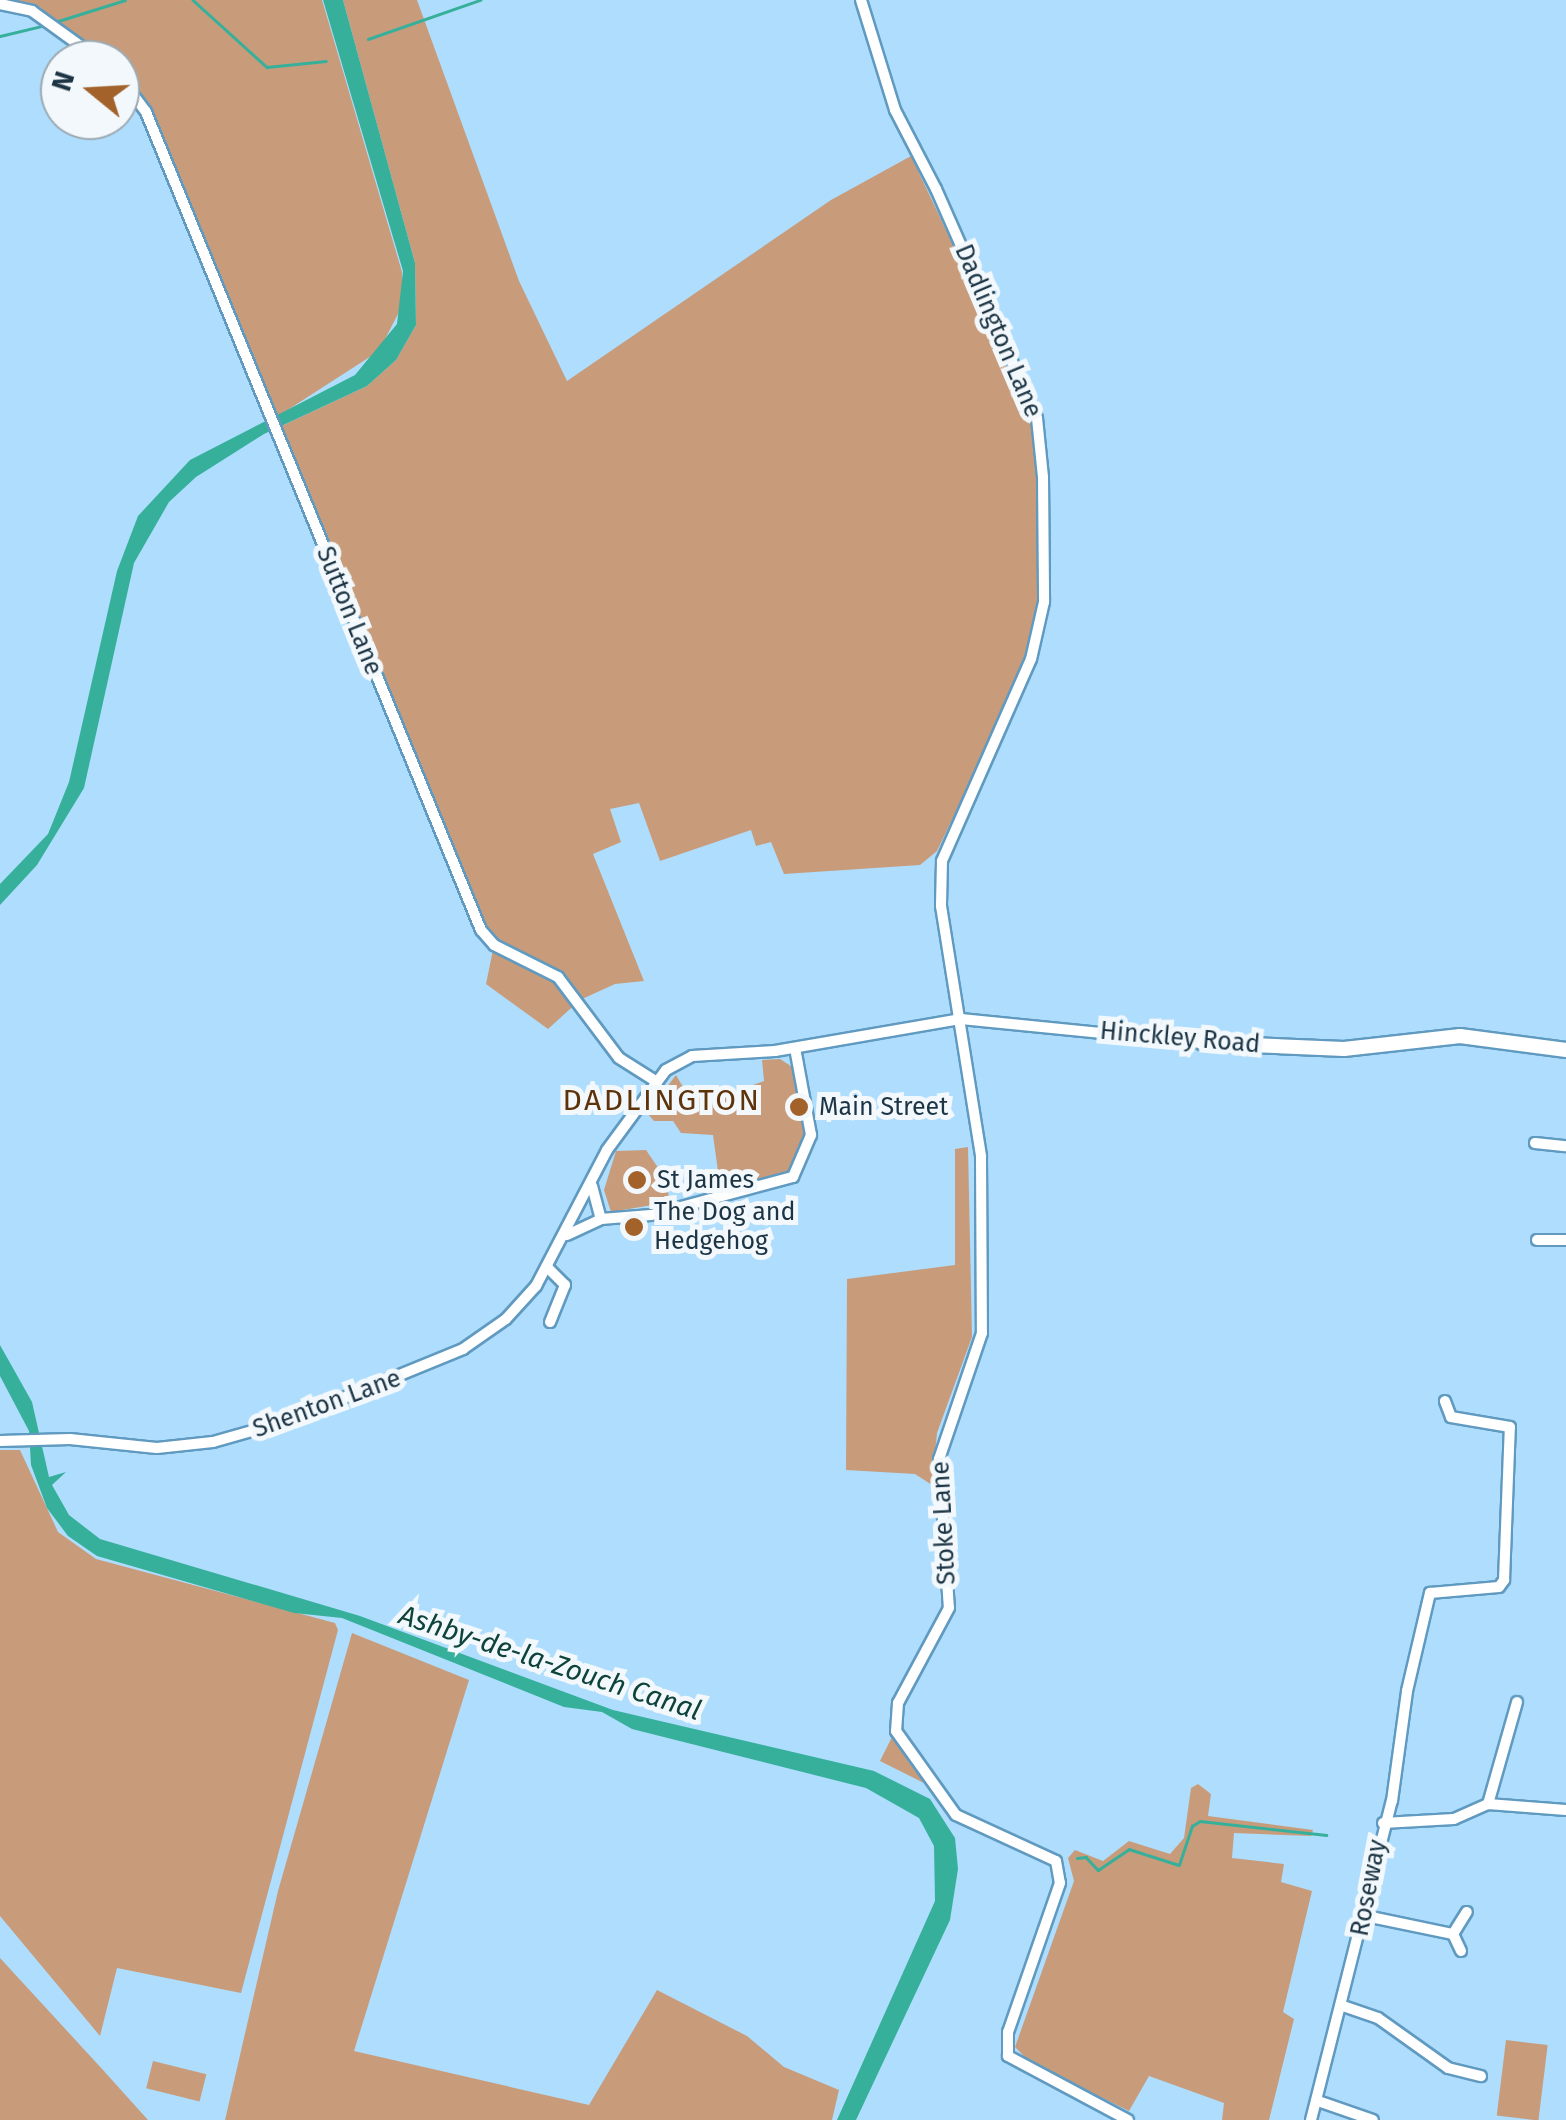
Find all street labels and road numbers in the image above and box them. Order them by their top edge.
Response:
street label: Dadlington Lane [948,240,1048,422]
street label: Sutton Lane [310,542,388,680]
street label: Hinckley Road [1099,1016,1261,1060]
street label: Shenton Lane [249,1363,405,1445]
street label: Stoke Lane [926,1460,962,1586]
street label: Roseway [1345,1837,1393,1939]

